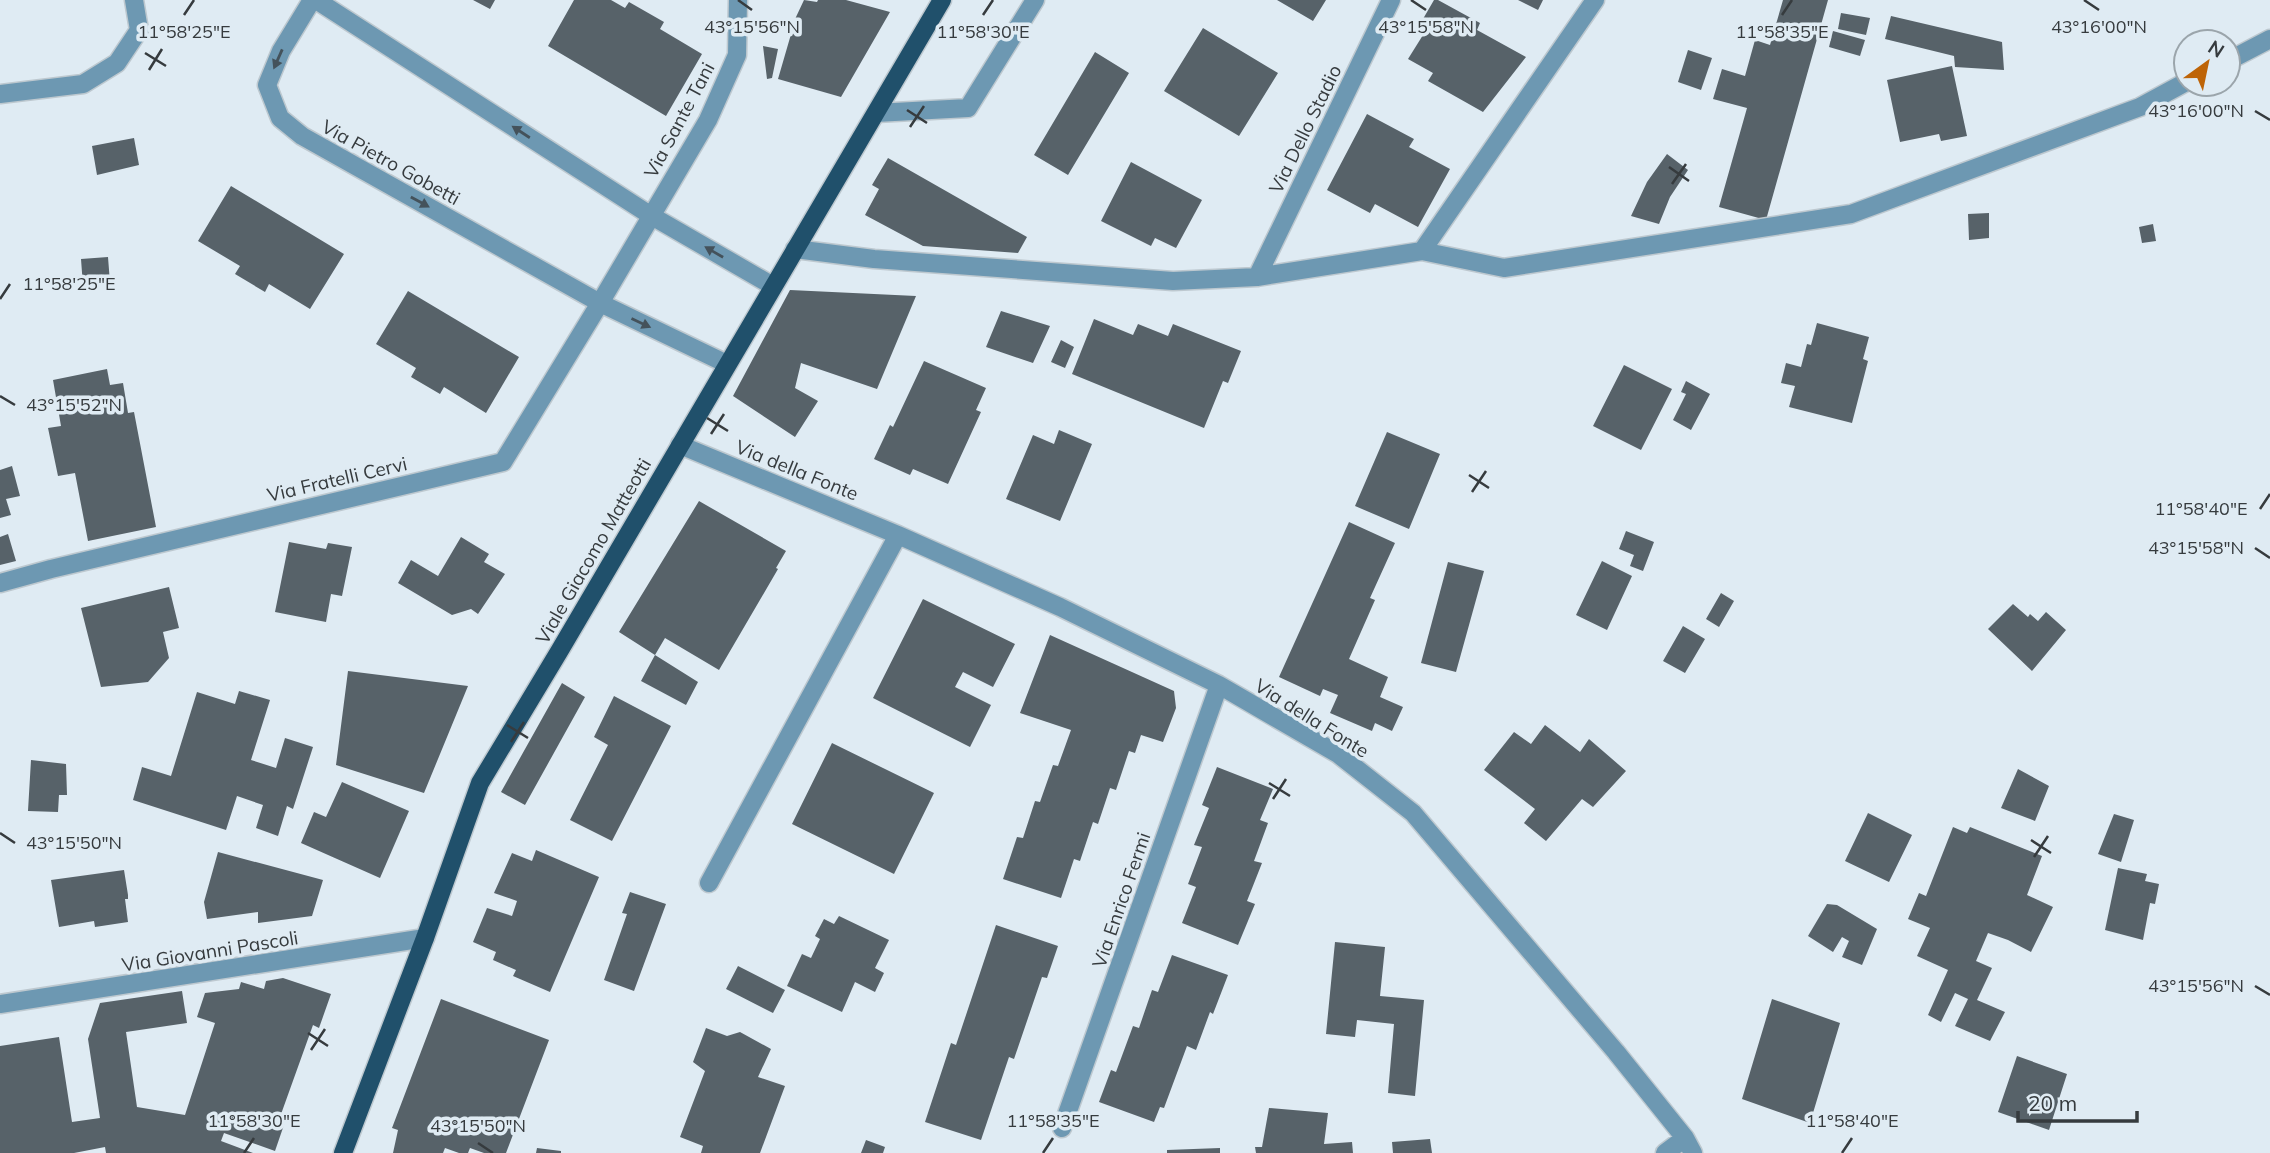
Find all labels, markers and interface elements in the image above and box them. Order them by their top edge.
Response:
text: 43°15'56"N [704,15,800,38]
text: 43°15'58"N [1378,15,1474,38]
text: 43°16'00"N [2051,15,2147,38]
text: 11°58'25"E [137,20,231,43]
text: 11°58'30"E [936,20,1030,43]
text: 11°58'35"E [1735,20,1829,43]
north arrow [2172,28,2242,98]
text: N [2204,35,2229,63]
one-way arrow [272,49,284,69]
street label: Via Sante Tani [638,58,720,182]
street label: Via Dello Stadio [1263,61,1347,197]
text: 43°16'00"N [2148,99,2244,122]
street label: Via Pietro Gobetti [318,114,464,210]
one-way arrow [512,125,530,139]
one-way arrow [410,196,430,208]
one-way arrow [704,246,724,258]
text: 11°58'25"E [22,272,116,295]
one-way arrow [631,317,651,328]
text: 43°15'52"N [26,393,122,416]
street label: Via della Fonte [732,434,862,506]
street label: Via Fratelli Cervi [265,451,409,507]
street label: Viale Giacomo Matteotti [530,454,656,648]
text: 11°58'40"E [2154,497,2248,520]
text: 43°15'58"N [2148,536,2244,559]
street label: Via della Fonte [1250,673,1374,763]
street label: Via Enrico Fermi [1087,829,1155,971]
text: 43°15'50"N [26,831,122,854]
street label: Via Giovanni Pascoli [120,925,300,977]
text: 43°15'56"N [2148,974,2244,997]
scale bar [2018,1080,2137,1124]
text: 20 m [2028,1090,2077,1116]
text: 11°58'30"E [207,1109,301,1132]
text: 11°58'35"E [1006,1109,1100,1132]
text: 11°58'40"E [1805,1109,1899,1132]
text: 43°15'50"N [430,1114,526,1137]

